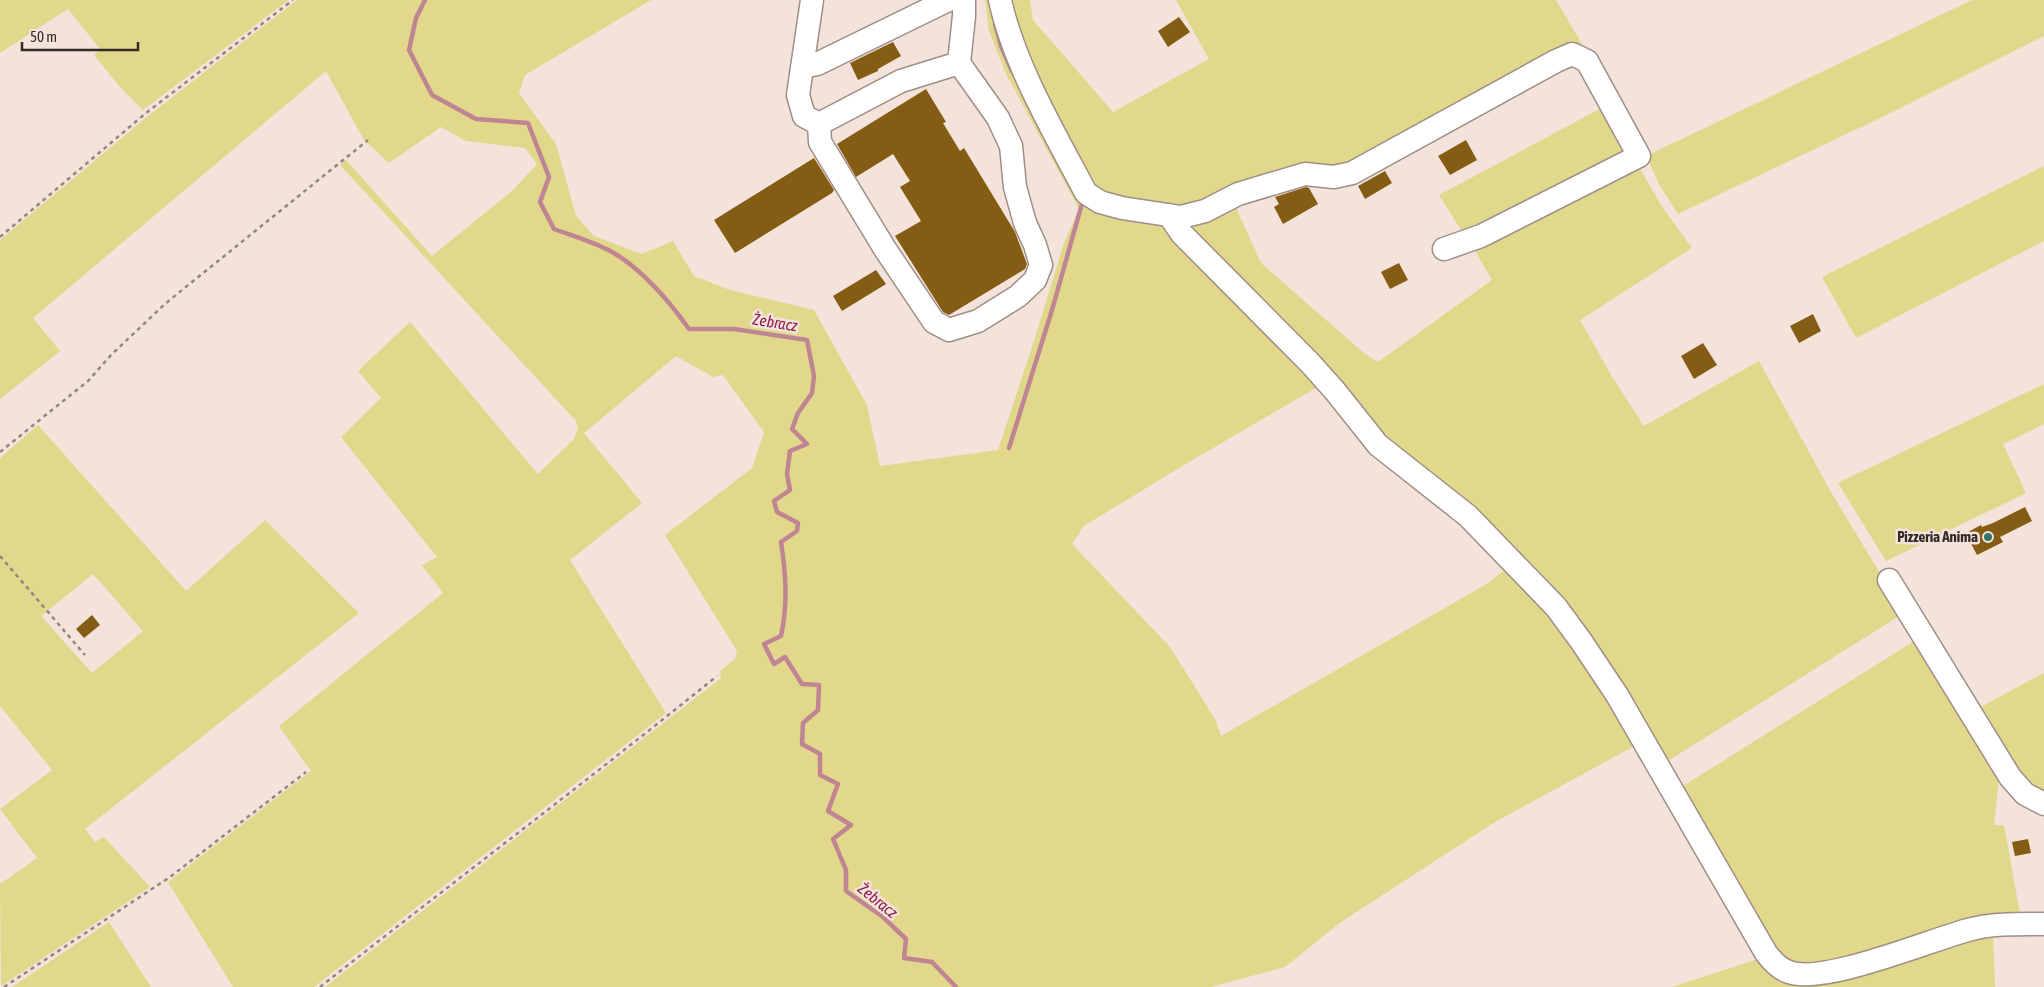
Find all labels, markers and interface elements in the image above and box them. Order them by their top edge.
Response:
scale bar [22,20,139,52]
text: 50 m [30,28,57,45]
water label: Żebracz [751,310,799,334]
place label: Pizzeria Anima [1897,528,1978,545]
marker: Pizzeria Anima [1982,531,1994,543]
water label: Żebracz [855,879,901,921]

